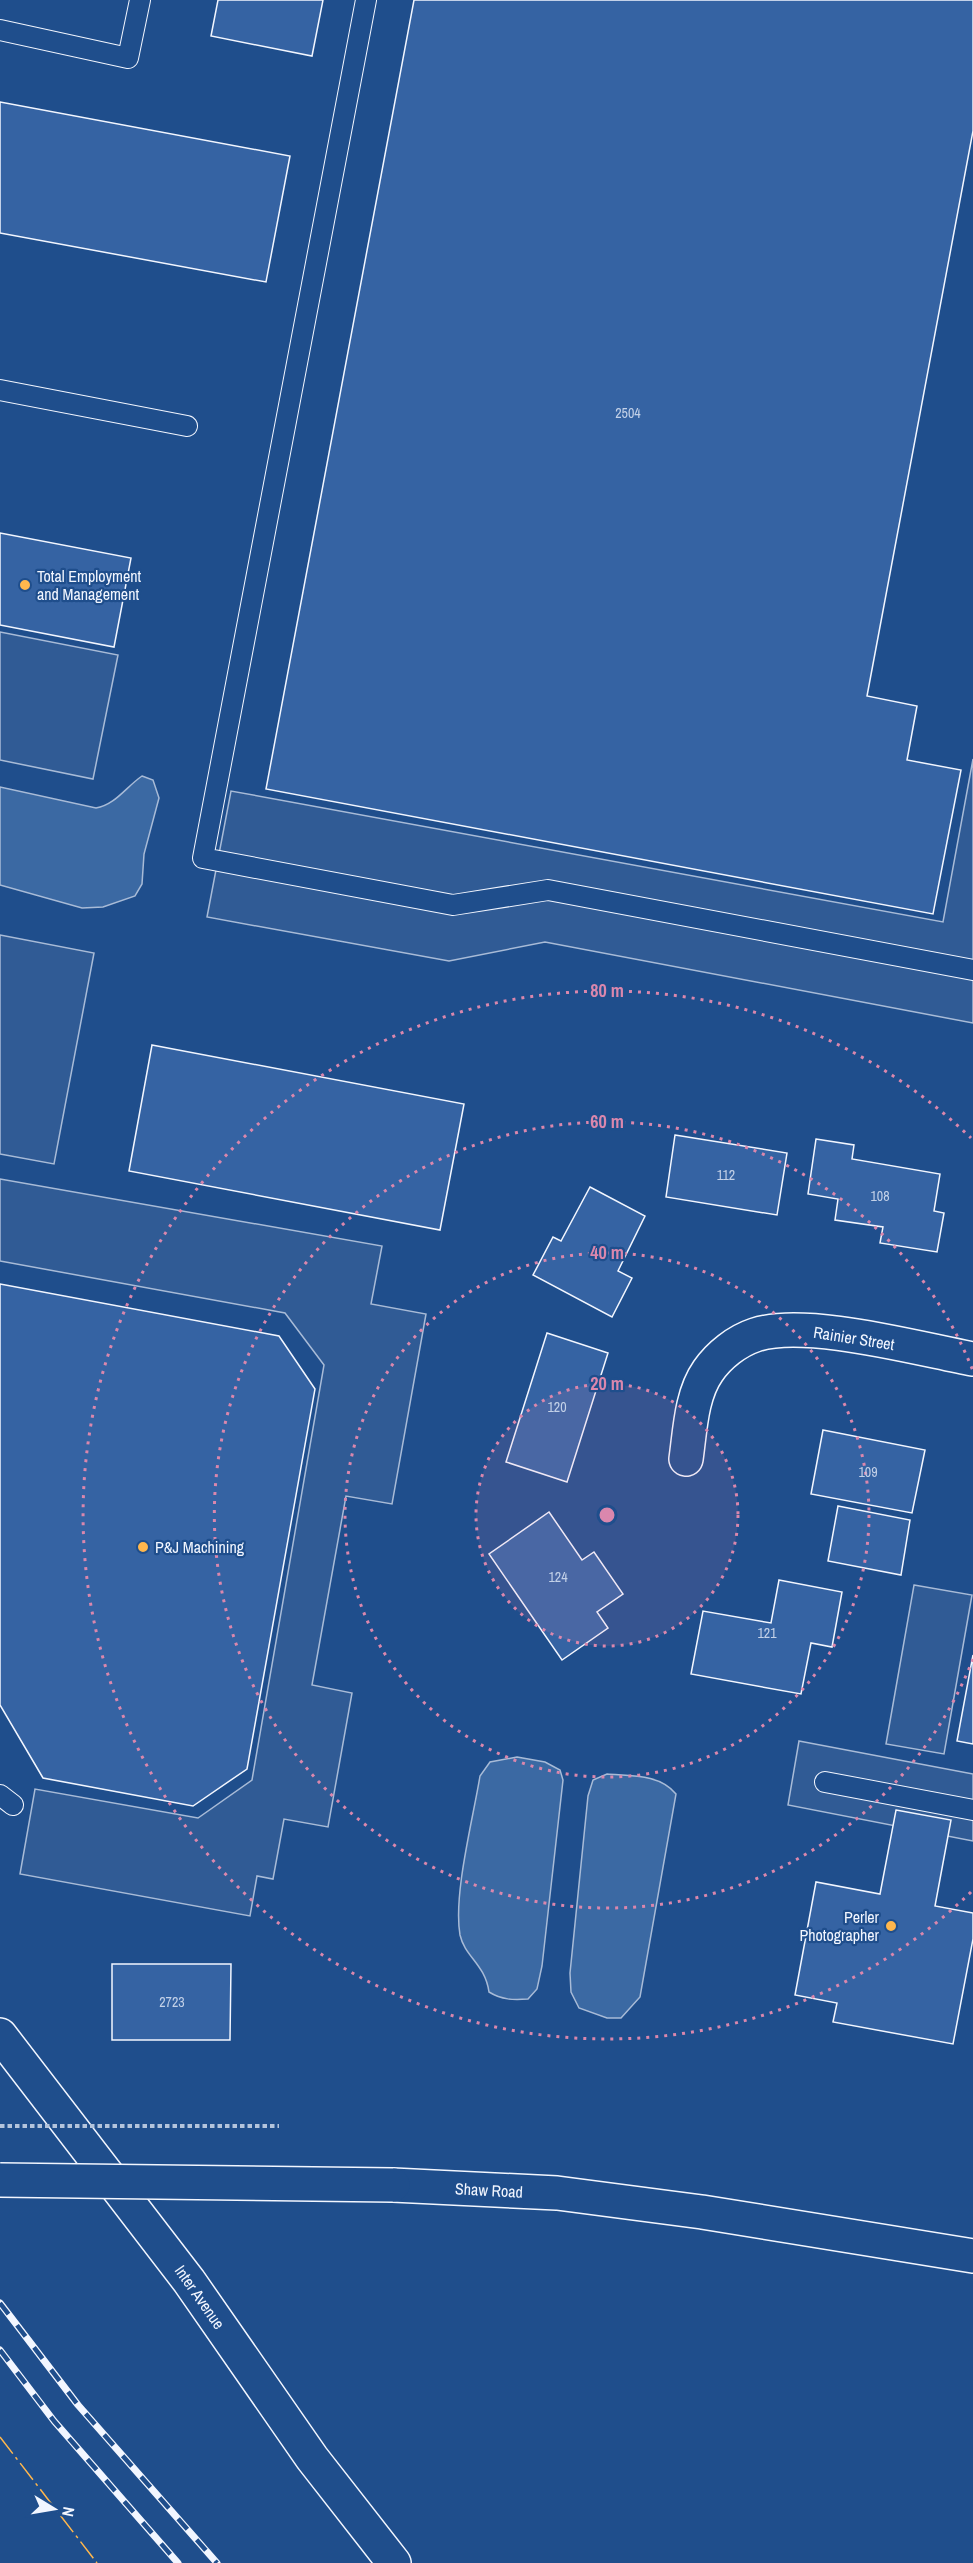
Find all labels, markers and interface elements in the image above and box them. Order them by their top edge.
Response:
house number: 2504 [615,404,641,422]
place label: Total Employment and Management [37,565,142,605]
marker: Total Employment and Management [18,578,32,592]
text: 80 m [590,978,624,1003]
text: 60 m [590,1109,624,1134]
house number: 112 [717,1166,735,1184]
house number: 108 [870,1187,890,1205]
text: 40 m [590,1240,624,1265]
street label: Rainier Street [812,1321,896,1355]
text: 20 m [590,1371,624,1396]
house number: 120 [547,1398,567,1416]
house number: 109 [858,1463,878,1481]
centre of rings [597,1505,617,1525]
place label: P&J Machining [155,1536,245,1558]
marker: P&J Machining [136,1540,150,1554]
house number: 124 [548,1568,568,1586]
house number: 121 [757,1624,777,1642]
place label: Perler Photographer [799,1906,880,1946]
marker: Perler Photographer [884,1919,898,1933]
house number: 2723 [159,1993,185,2011]
street label: Shaw Road [455,2177,523,2203]
street label: Inter Avenue [170,2261,230,2333]
north arrow [24,2479,84,2539]
text: N [57,2505,80,2519]

